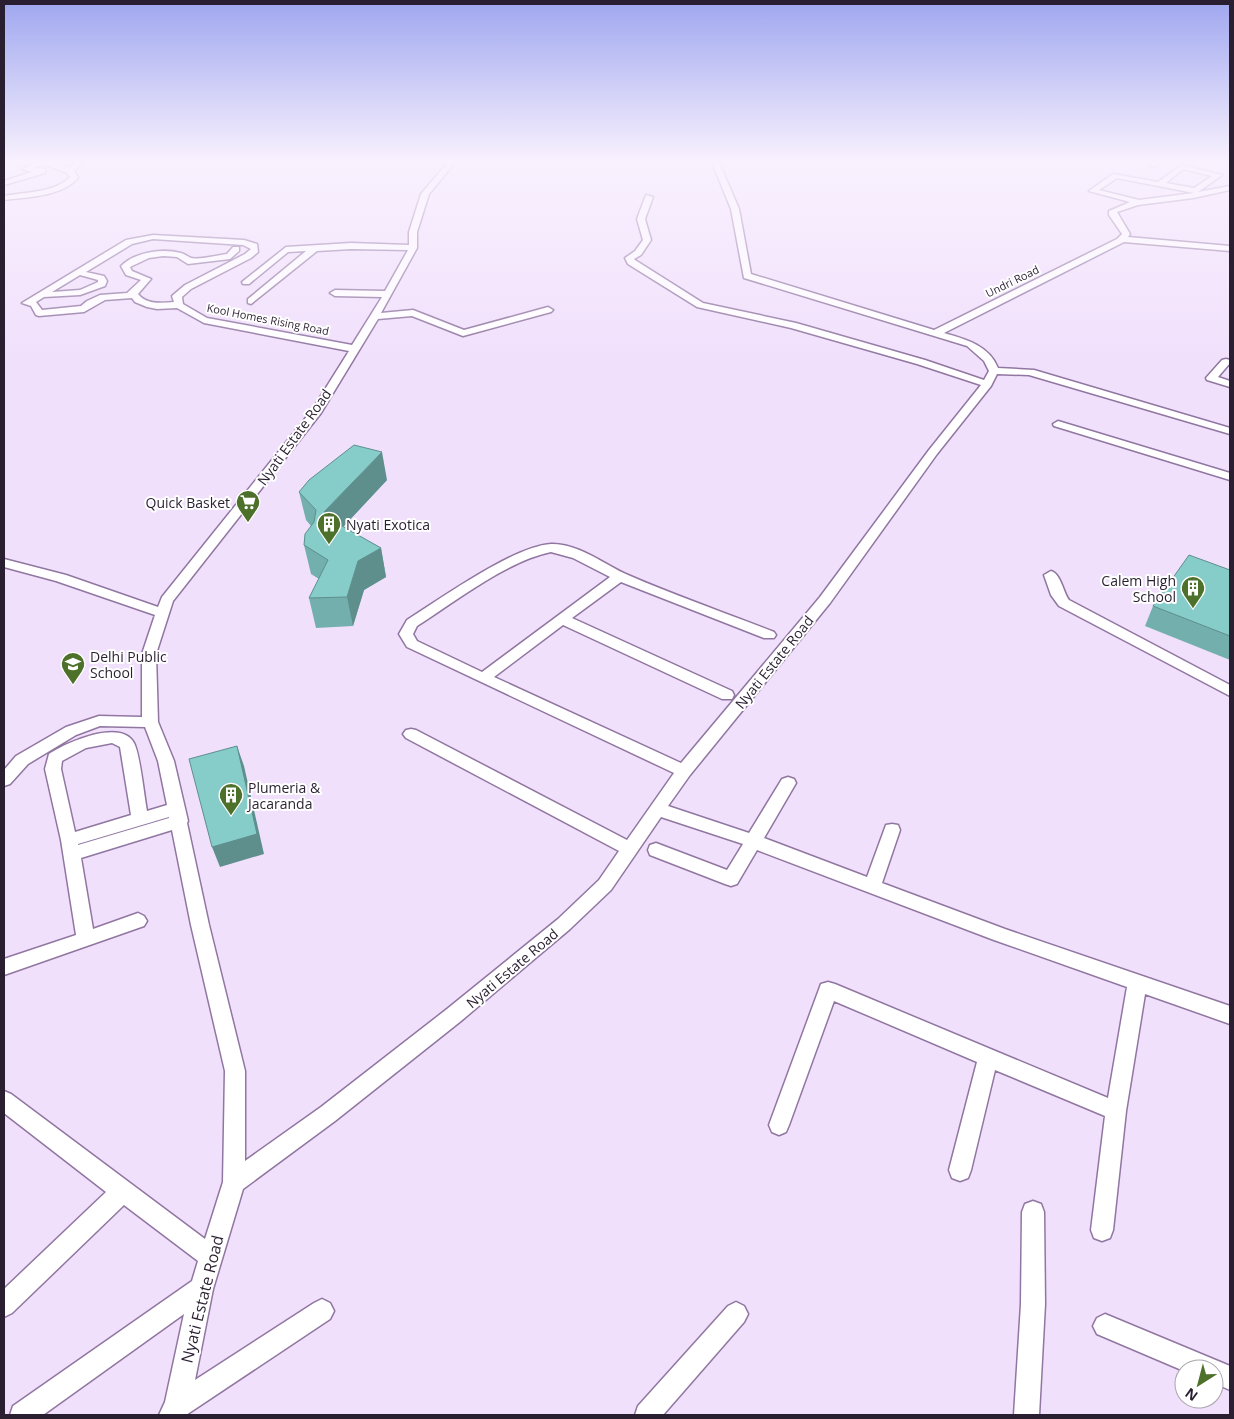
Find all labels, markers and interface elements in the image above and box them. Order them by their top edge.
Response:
street label: Undri Road [983,262,1041,300]
street label: Kool Homes Rising Road [206,300,330,338]
street label: Nyati Estate Road [253,385,335,489]
supermarket icon: Quick Basket [235,489,261,523]
place label: Quick Basket [146,493,230,512]
building icon: Nyati Exotica [316,511,342,545]
place label: Nyati Exotica [346,515,430,534]
place label: Calem High School [1101,571,1176,606]
building icon: Calem High School [1180,575,1206,609]
street label: Nyati Estate Road [731,611,817,713]
place label: Delhi Public School [90,647,167,682]
school or university icon: Delhi Public School [60,651,86,685]
place label: Plumeria & Jacaranda [246,778,321,813]
building icon: Plumeria & Jacaranda [218,782,244,816]
street label: Nyati Estate Road [462,924,562,1012]
street label: Nyati Estate Road [175,1233,229,1365]
north arrow [1174,1359,1224,1409]
text: N [1181,1384,1201,1406]

